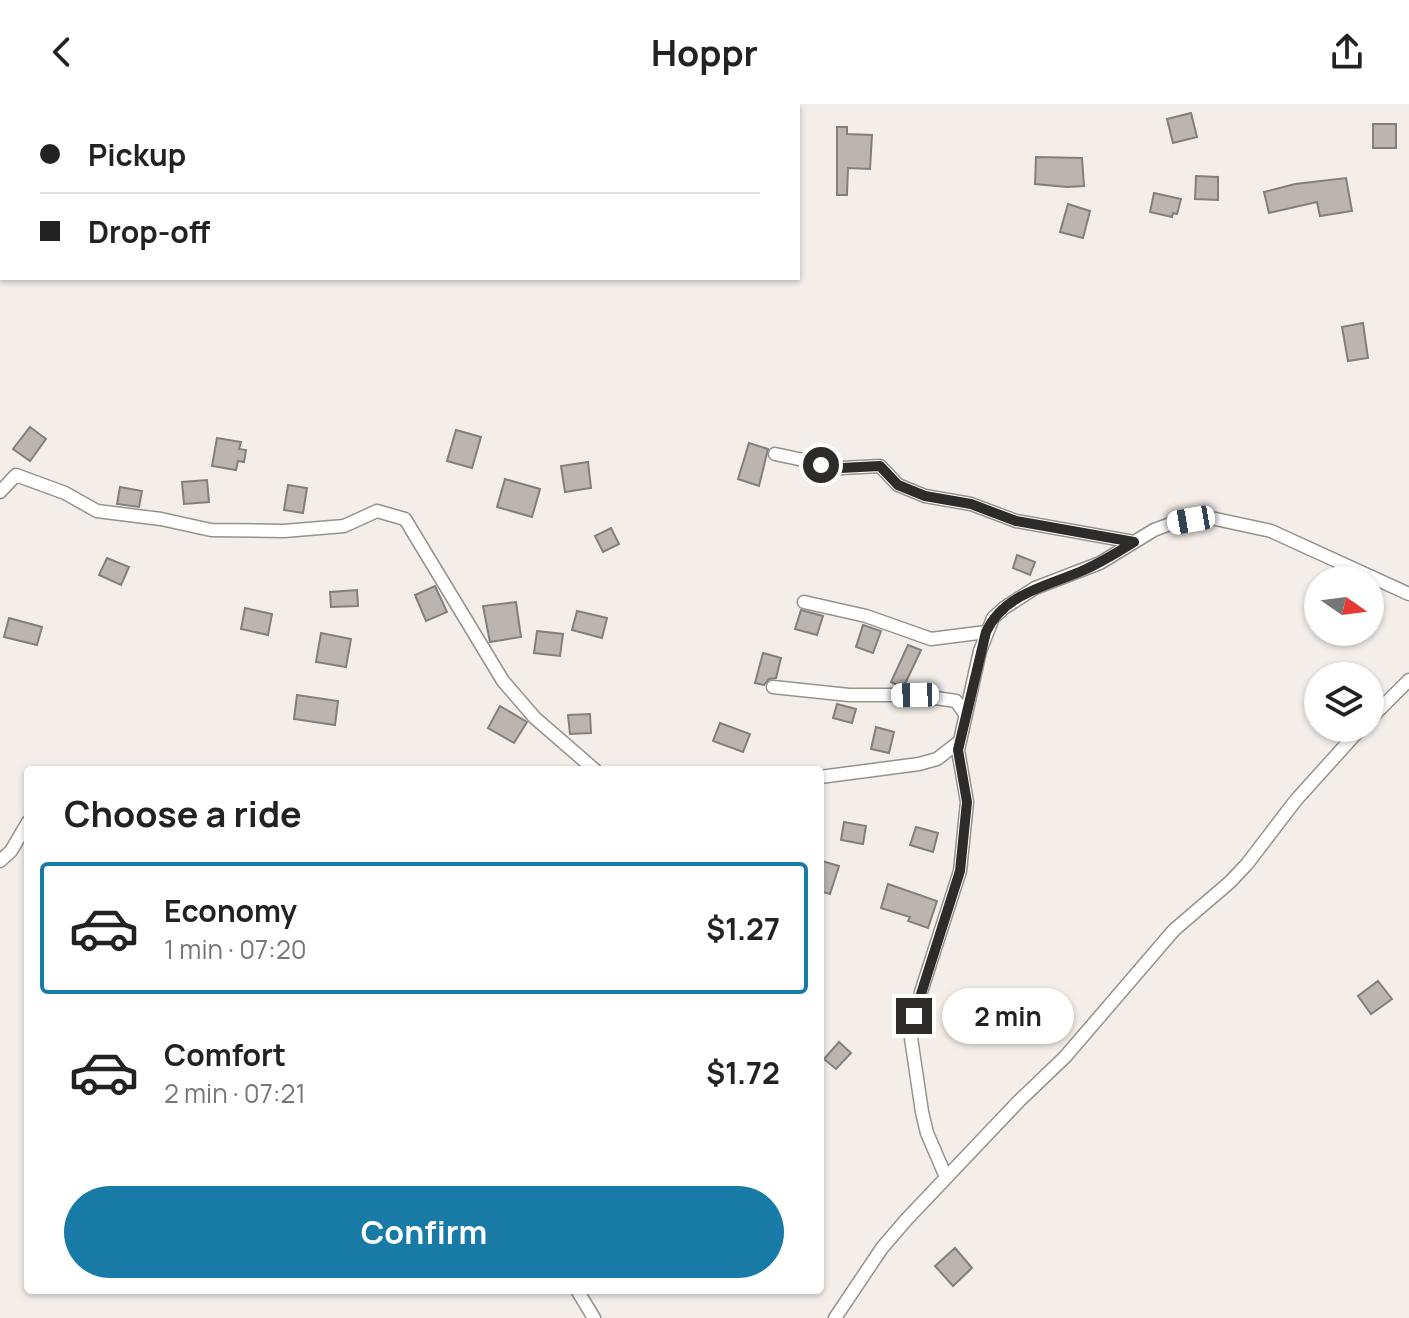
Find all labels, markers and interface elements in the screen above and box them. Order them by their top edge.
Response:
text: Hoppr [651,28,758,77]
icon: back [40,30,84,74]
icon: share [1325,30,1369,74]
text: Pickup [88,134,186,175]
text: Drop-off [88,211,210,252]
route start [803,447,839,483]
car [1165,504,1217,536]
north arrow [1304,566,1384,646]
map controls [1304,566,1384,742]
button: layers [1304,662,1384,742]
car [891,683,939,707]
text: Choose a ride [64,789,302,838]
text: Economy [164,890,297,931]
icon: car [68,892,140,964]
text: $1.27 [706,908,780,949]
text: 1 min · 07:20 [164,931,307,967]
callout: 2 min [942,988,1074,1044]
route end [896,998,932,1034]
text: 2 min [974,998,1042,1034]
text: Comfort [164,1034,286,1075]
icon: car [68,1036,140,1108]
text: $1.72 [706,1052,780,1093]
text: 2 min · 07:21 [164,1075,306,1111]
button: Confirm [64,1186,784,1278]

